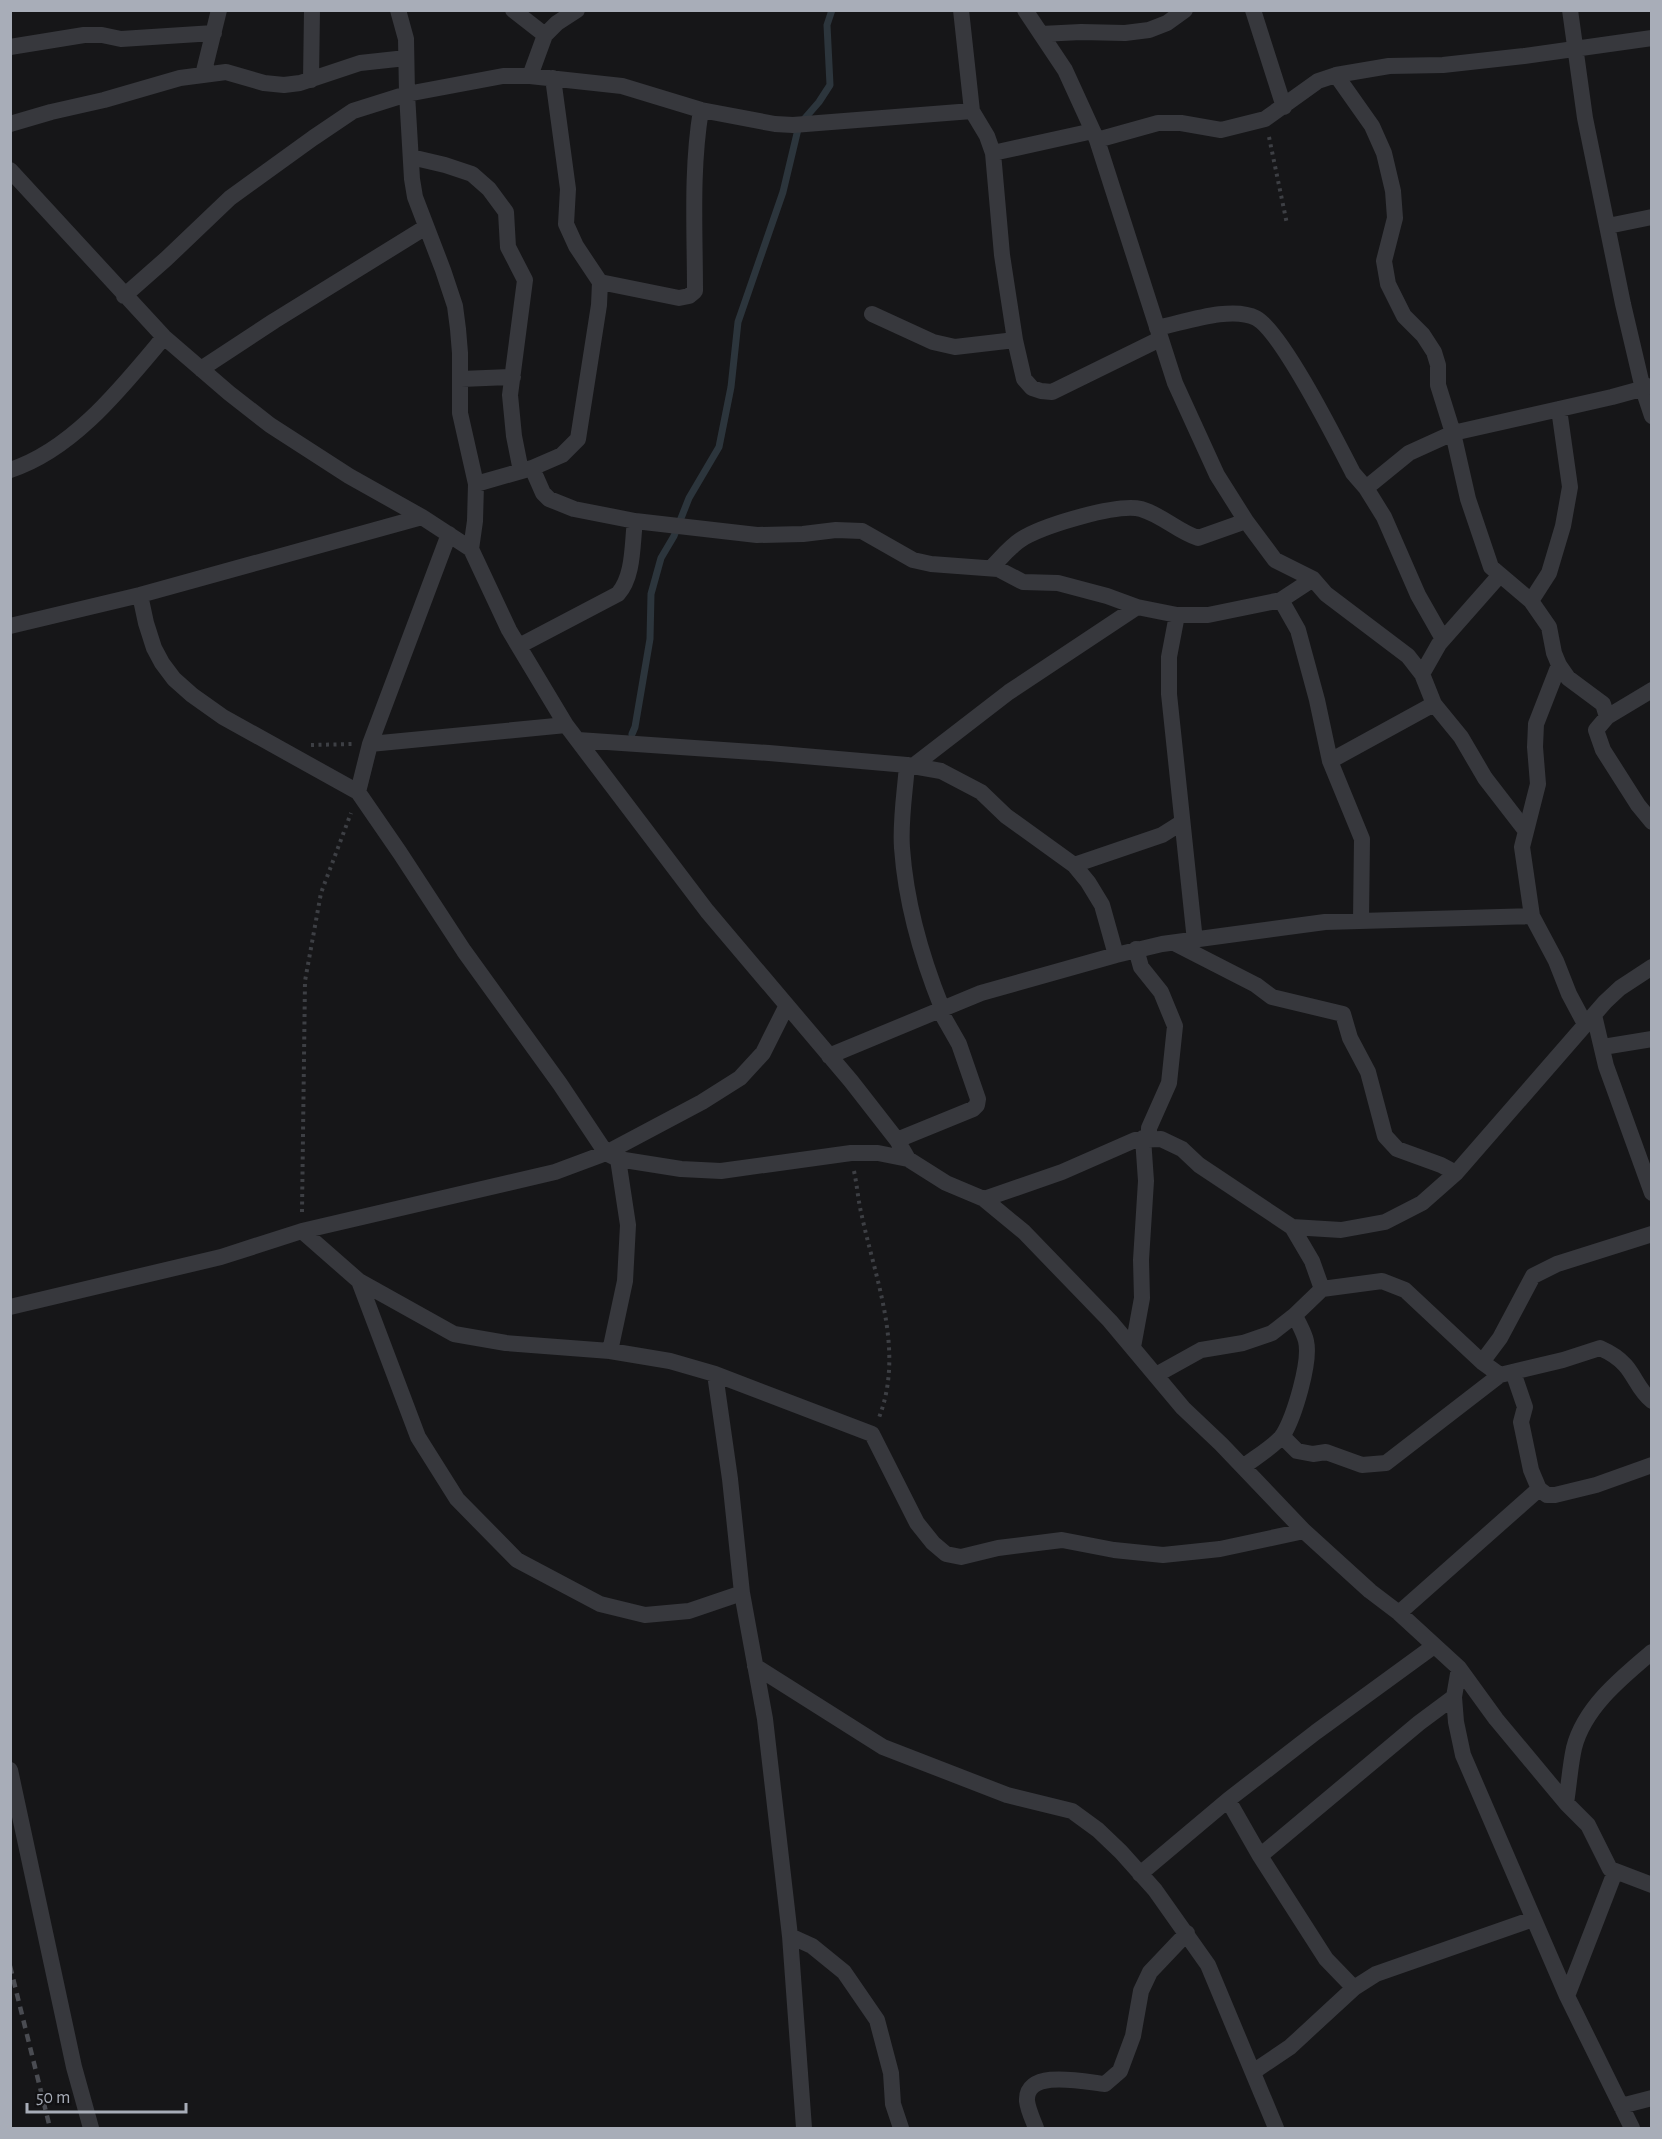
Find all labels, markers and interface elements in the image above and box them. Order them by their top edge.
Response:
scale bar [27,2076,186,2114]
text: 50 m [36,2089,70,2107]

